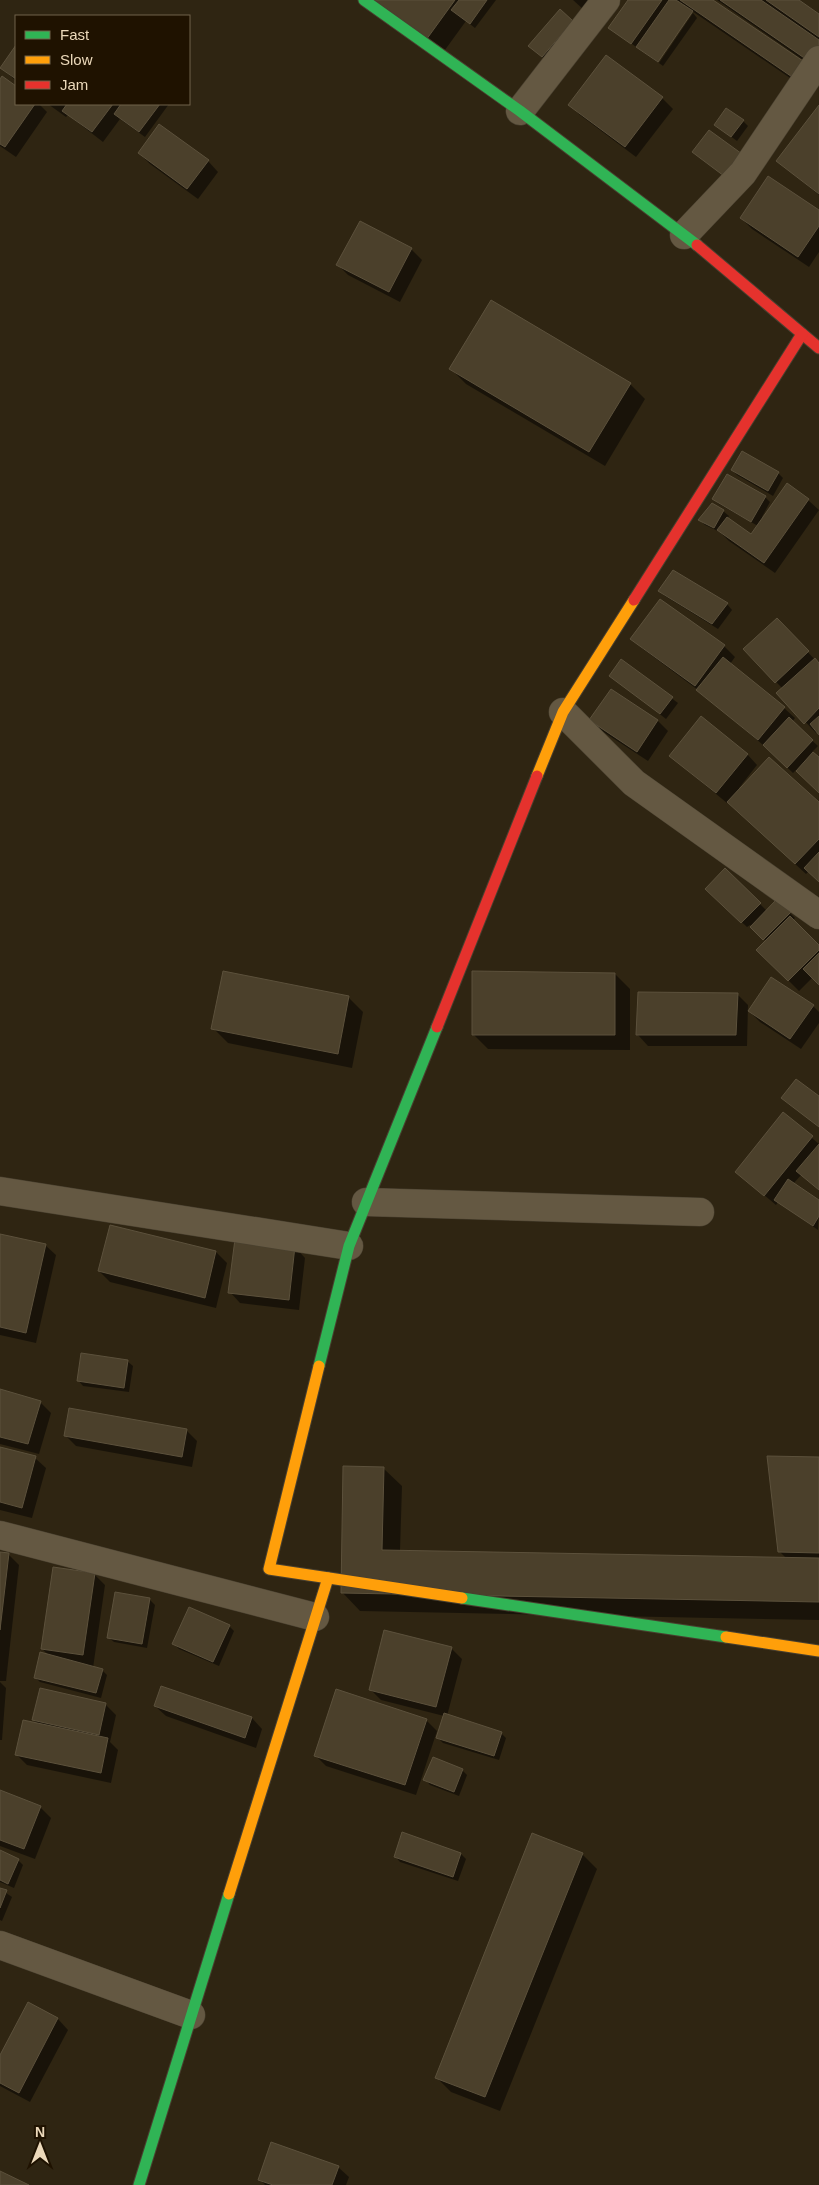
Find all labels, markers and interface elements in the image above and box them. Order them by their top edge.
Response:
legend [15,15,190,105]
text: Fast [60,26,90,43]
text: Slow [60,51,93,68]
text: Jam [60,76,88,93]
north arrow [15,2120,65,2170]
text: N [35,2124,45,2140]

